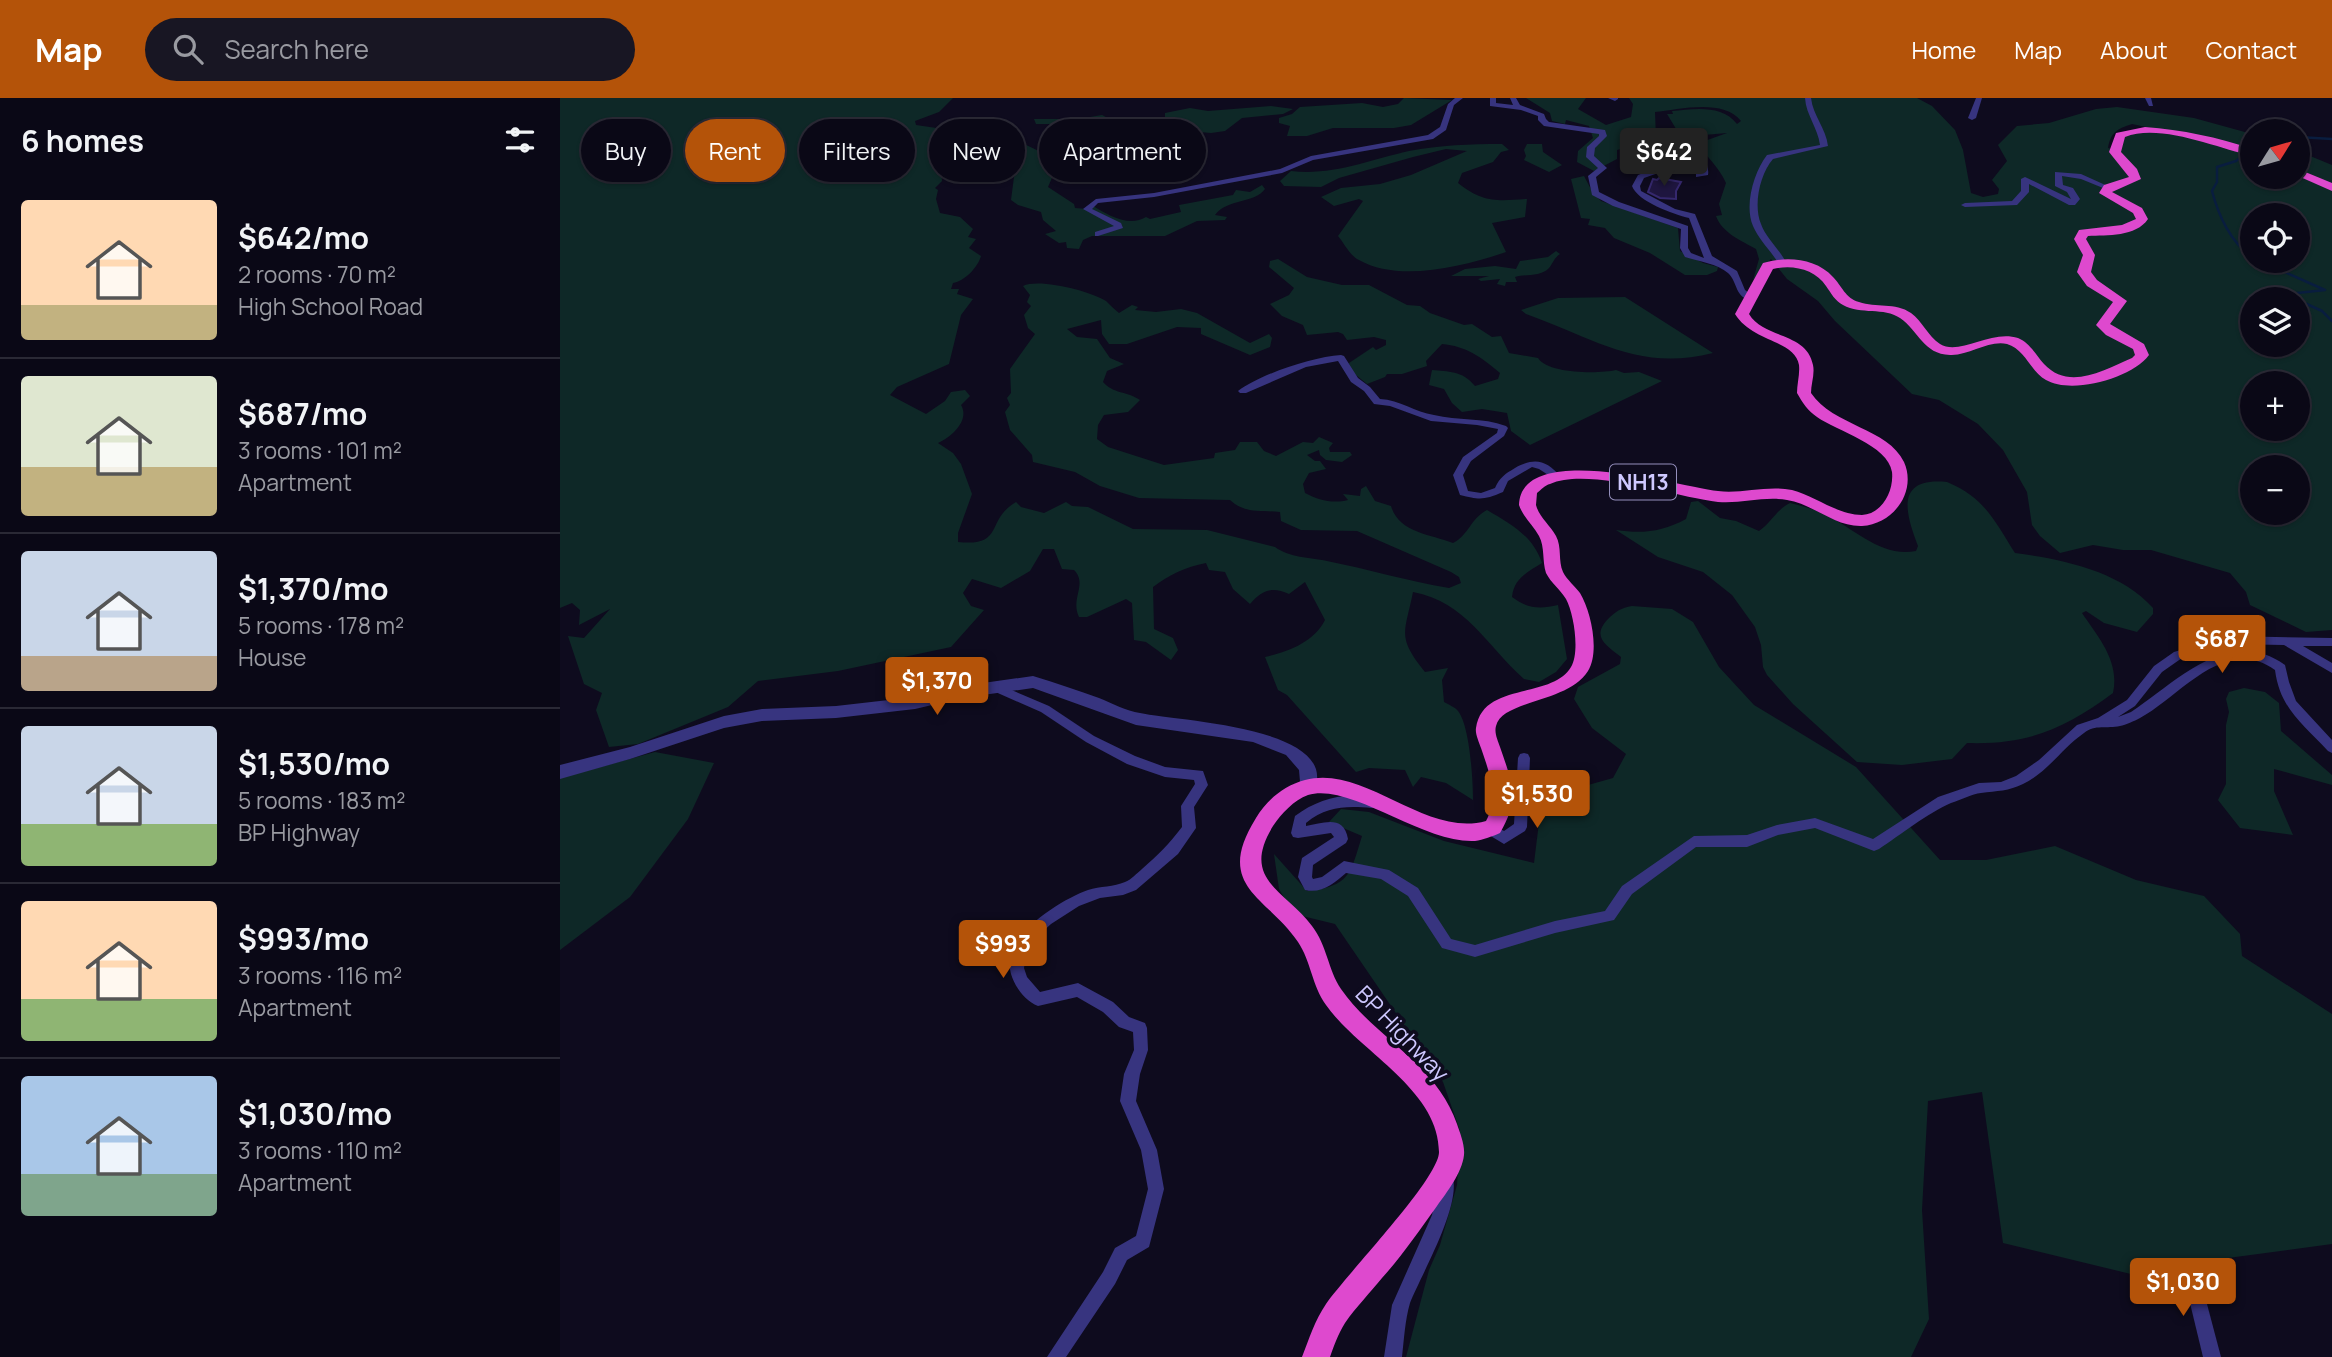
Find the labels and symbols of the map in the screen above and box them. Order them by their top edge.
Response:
north arrow [2240,119,2310,189]
pin: $642 [1623,129,1705,188]
road number: NH13 [1610,464,1676,500]
pin: $687 [2181,616,2263,675]
pin: $1,370 [880,658,994,717]
pin: $1,530 [1480,770,1594,830]
pin: $993 [962,920,1044,980]
street label: BP Highway [1349,978,1457,1088]
pin: $1,030 [2126,1258,2240,1318]

